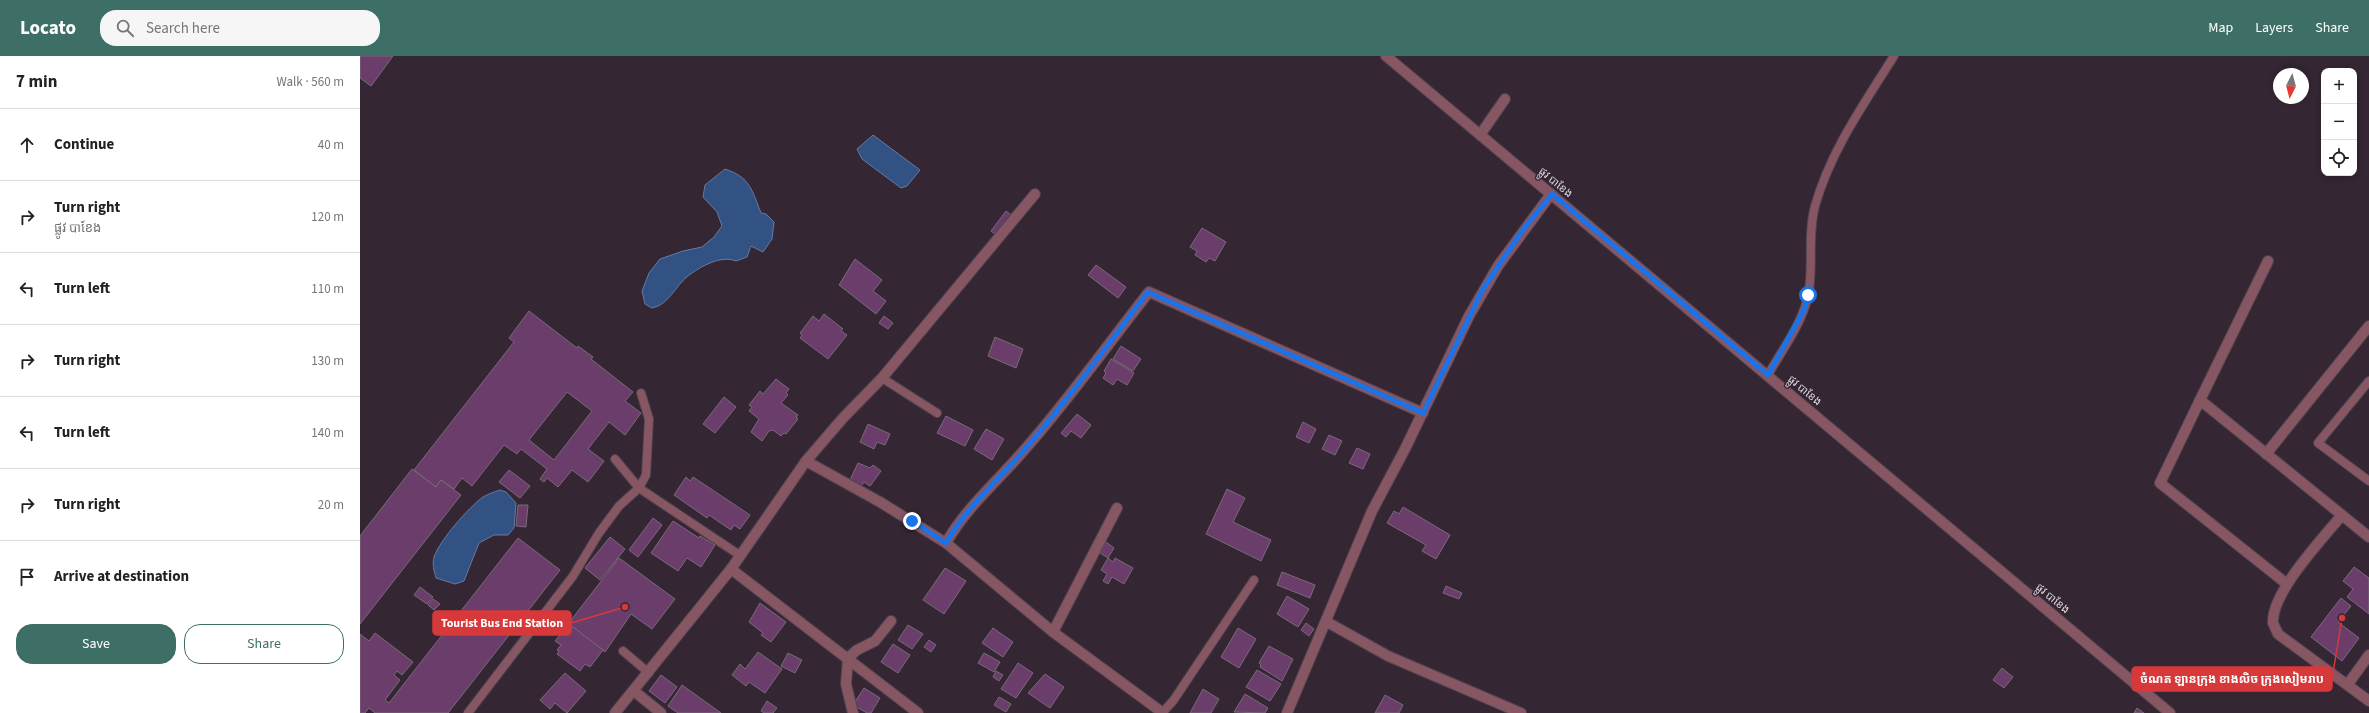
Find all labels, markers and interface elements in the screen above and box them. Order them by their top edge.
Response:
search box [100,10,380,46]
text: Locato [20,15,76,42]
icon: search [114,17,136,39]
text: Search here [146,18,220,39]
text: Map [2208,18,2233,38]
text: Layers [2255,18,2293,38]
text: Share [2315,18,2349,38]
north arrow [2273,68,2309,104]
map controls [2321,68,2357,176]
button: + [2321,68,2357,104]
text: 7 min [16,70,57,94]
text: Walk · 560 m [276,73,344,91]
button: − [2321,104,2357,140]
icon: ahead [16,134,38,156]
text: Continue [54,134,114,155]
text: 40 m [318,136,344,154]
button: locate [2321,140,2357,176]
street label: ផ្លូវ បាខែង [1534,164,1576,203]
text: Turn right [54,197,120,218]
icon: right [16,206,38,228]
text: 120 m [311,208,344,226]
text: ផ្លូវ បាខែង [54,219,101,237]
icon: left [16,278,38,300]
text: Turn left [54,278,110,299]
text: 110 m [311,280,344,298]
route start [1799,286,1817,304]
icon: right [16,350,38,372]
text: Turn right [54,350,120,371]
text: 130 m [311,352,344,370]
street label: ផ្លូវ បាខែង [1783,372,1825,411]
icon: left [16,422,38,444]
text: Turn left [54,422,110,443]
text: 140 m [311,424,344,442]
icon: right [16,494,38,516]
text: Turn right [54,494,120,515]
text: 20 m [318,496,344,514]
route end [903,512,921,530]
icon: arrive [16,566,38,588]
text: Arrive at destination [54,566,189,587]
street label: ផ្លូវ បាខែង [2031,580,2073,619]
callout: Tourist Bus End Station [433,611,571,635]
text: Tourist Bus End Station [441,615,563,632]
button: Save [16,624,176,664]
button: Share [184,624,344,664]
callout: ចំណត ឡានក្រុង ខាងលិច ក្រុងសៀមរាប [2132,667,2332,691]
text: ចំណត ឡានក្រុង ខាងលិច ក្រុងសៀមរាប [2140,671,2324,688]

